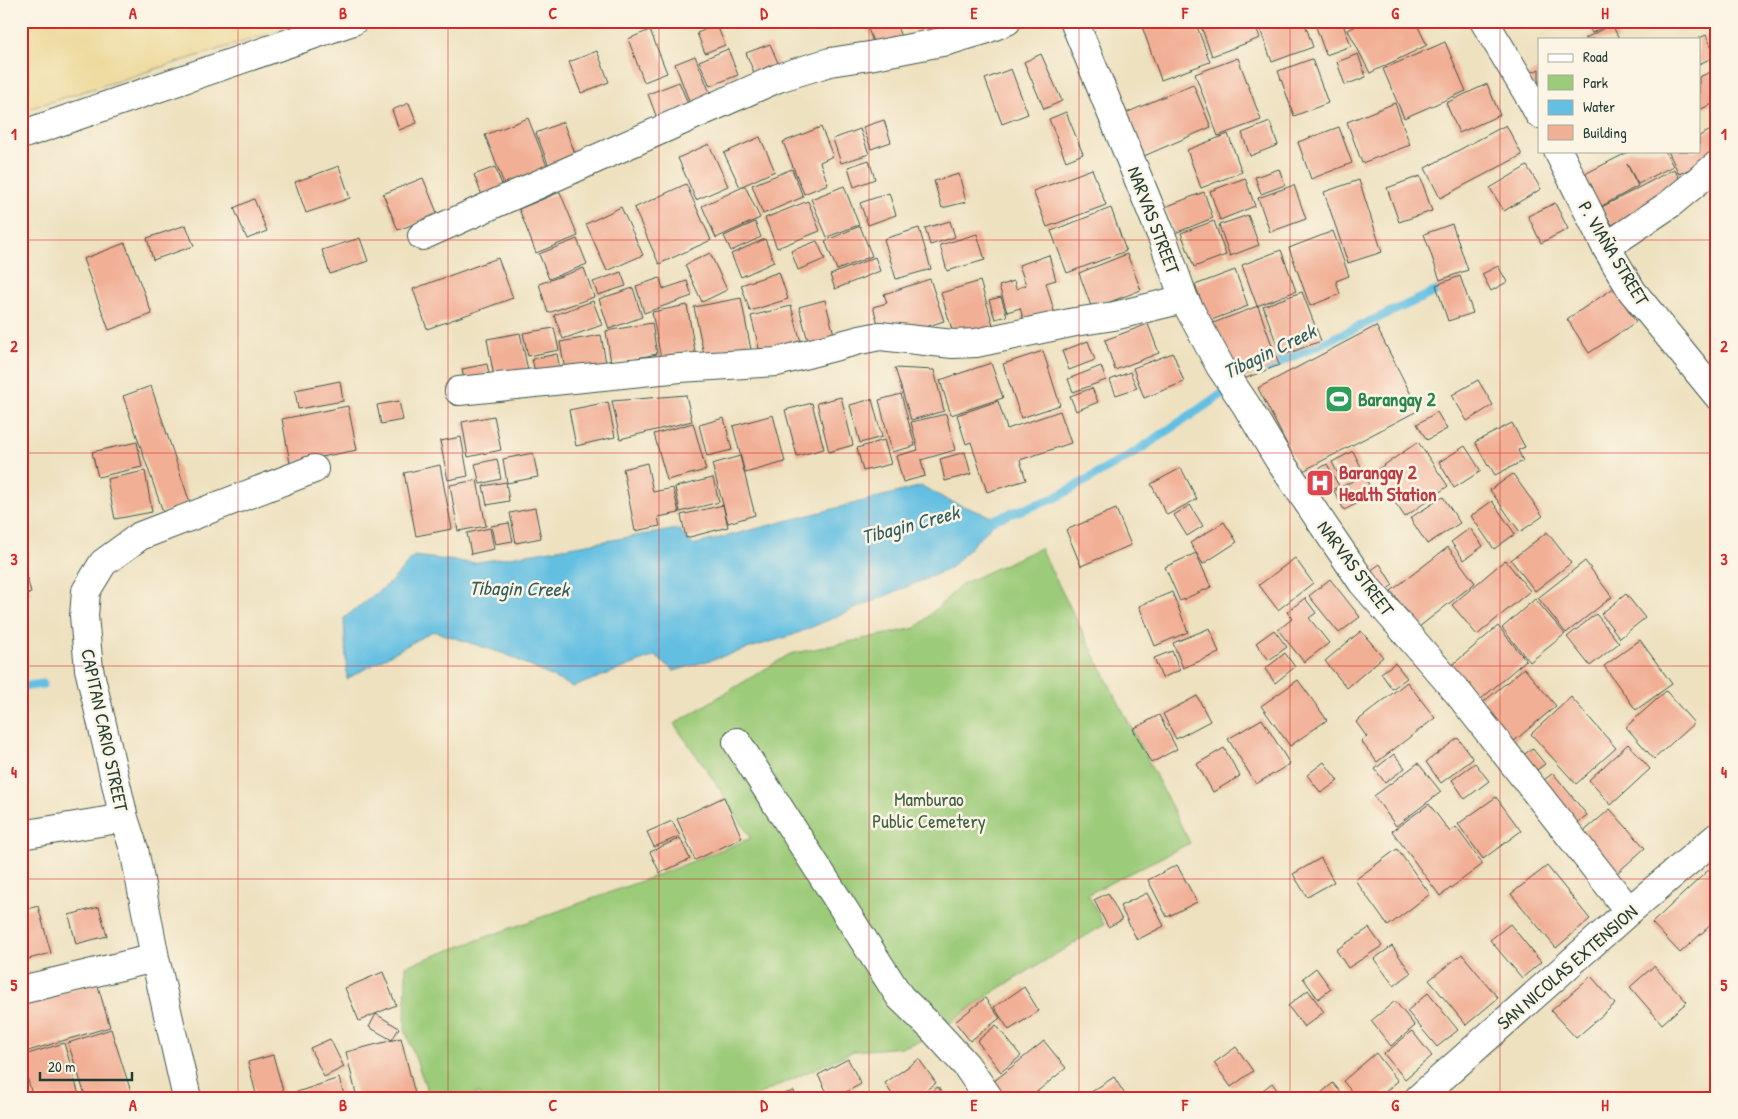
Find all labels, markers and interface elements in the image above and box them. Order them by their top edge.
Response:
text: A [129,2,137,24]
text: B [339,2,347,24]
text: C [549,2,558,24]
text: D [760,2,768,24]
text: E [970,2,978,24]
text: F [1181,2,1189,24]
text: G [1391,2,1399,24]
text: H [1601,2,1609,24]
legend [1538,38,1700,152]
text: Road [1583,46,1608,67]
text: Park [1583,72,1608,93]
text: Water [1583,96,1615,117]
text: Building [1583,122,1627,143]
text: 1 [11,123,17,145]
text: 1 [1721,123,1727,145]
street label: NARVAS STREET [1122,163,1187,278]
street label: P. VIAÑA STREET [1573,196,1656,311]
water label: Tibagin Creek [1218,316,1322,386]
text: 2 [10,335,18,357]
text: 2 [1720,335,1728,357]
sports icon: Barangay 2 [1324,384,1354,414]
place label: Barangay 2 [1358,386,1436,413]
place label: Barangay 2 Health Station [1339,459,1437,507]
hospital icon: Barangay 2 Health Station [1305,468,1335,498]
water label: Tibagin Creek [858,498,964,551]
street label: NARVAS STREET [1312,515,1401,622]
text: 3 [10,548,18,570]
text: 3 [1720,548,1728,570]
water label: Tibagin Creek [469,574,571,603]
street label: CAPITAN CARIO STREET [75,646,135,815]
text: 4 [11,761,17,783]
text: 4 [1721,761,1727,783]
park label: Mamburao Public Cemetery [872,786,986,834]
street label: SAN NICOLAS EXTENSION [1491,899,1643,1035]
text: 5 [11,974,18,996]
text: 5 [1721,974,1728,996]
scale bar [40,1049,132,1081]
text: 20 m [48,1056,75,1077]
text: A [129,1094,137,1116]
text: B [339,1094,347,1116]
text: C [549,1094,558,1116]
text: D [760,1094,768,1116]
text: E [970,1094,978,1116]
text: F [1181,1094,1189,1116]
text: G [1391,1094,1399,1116]
text: H [1601,1094,1609,1116]

